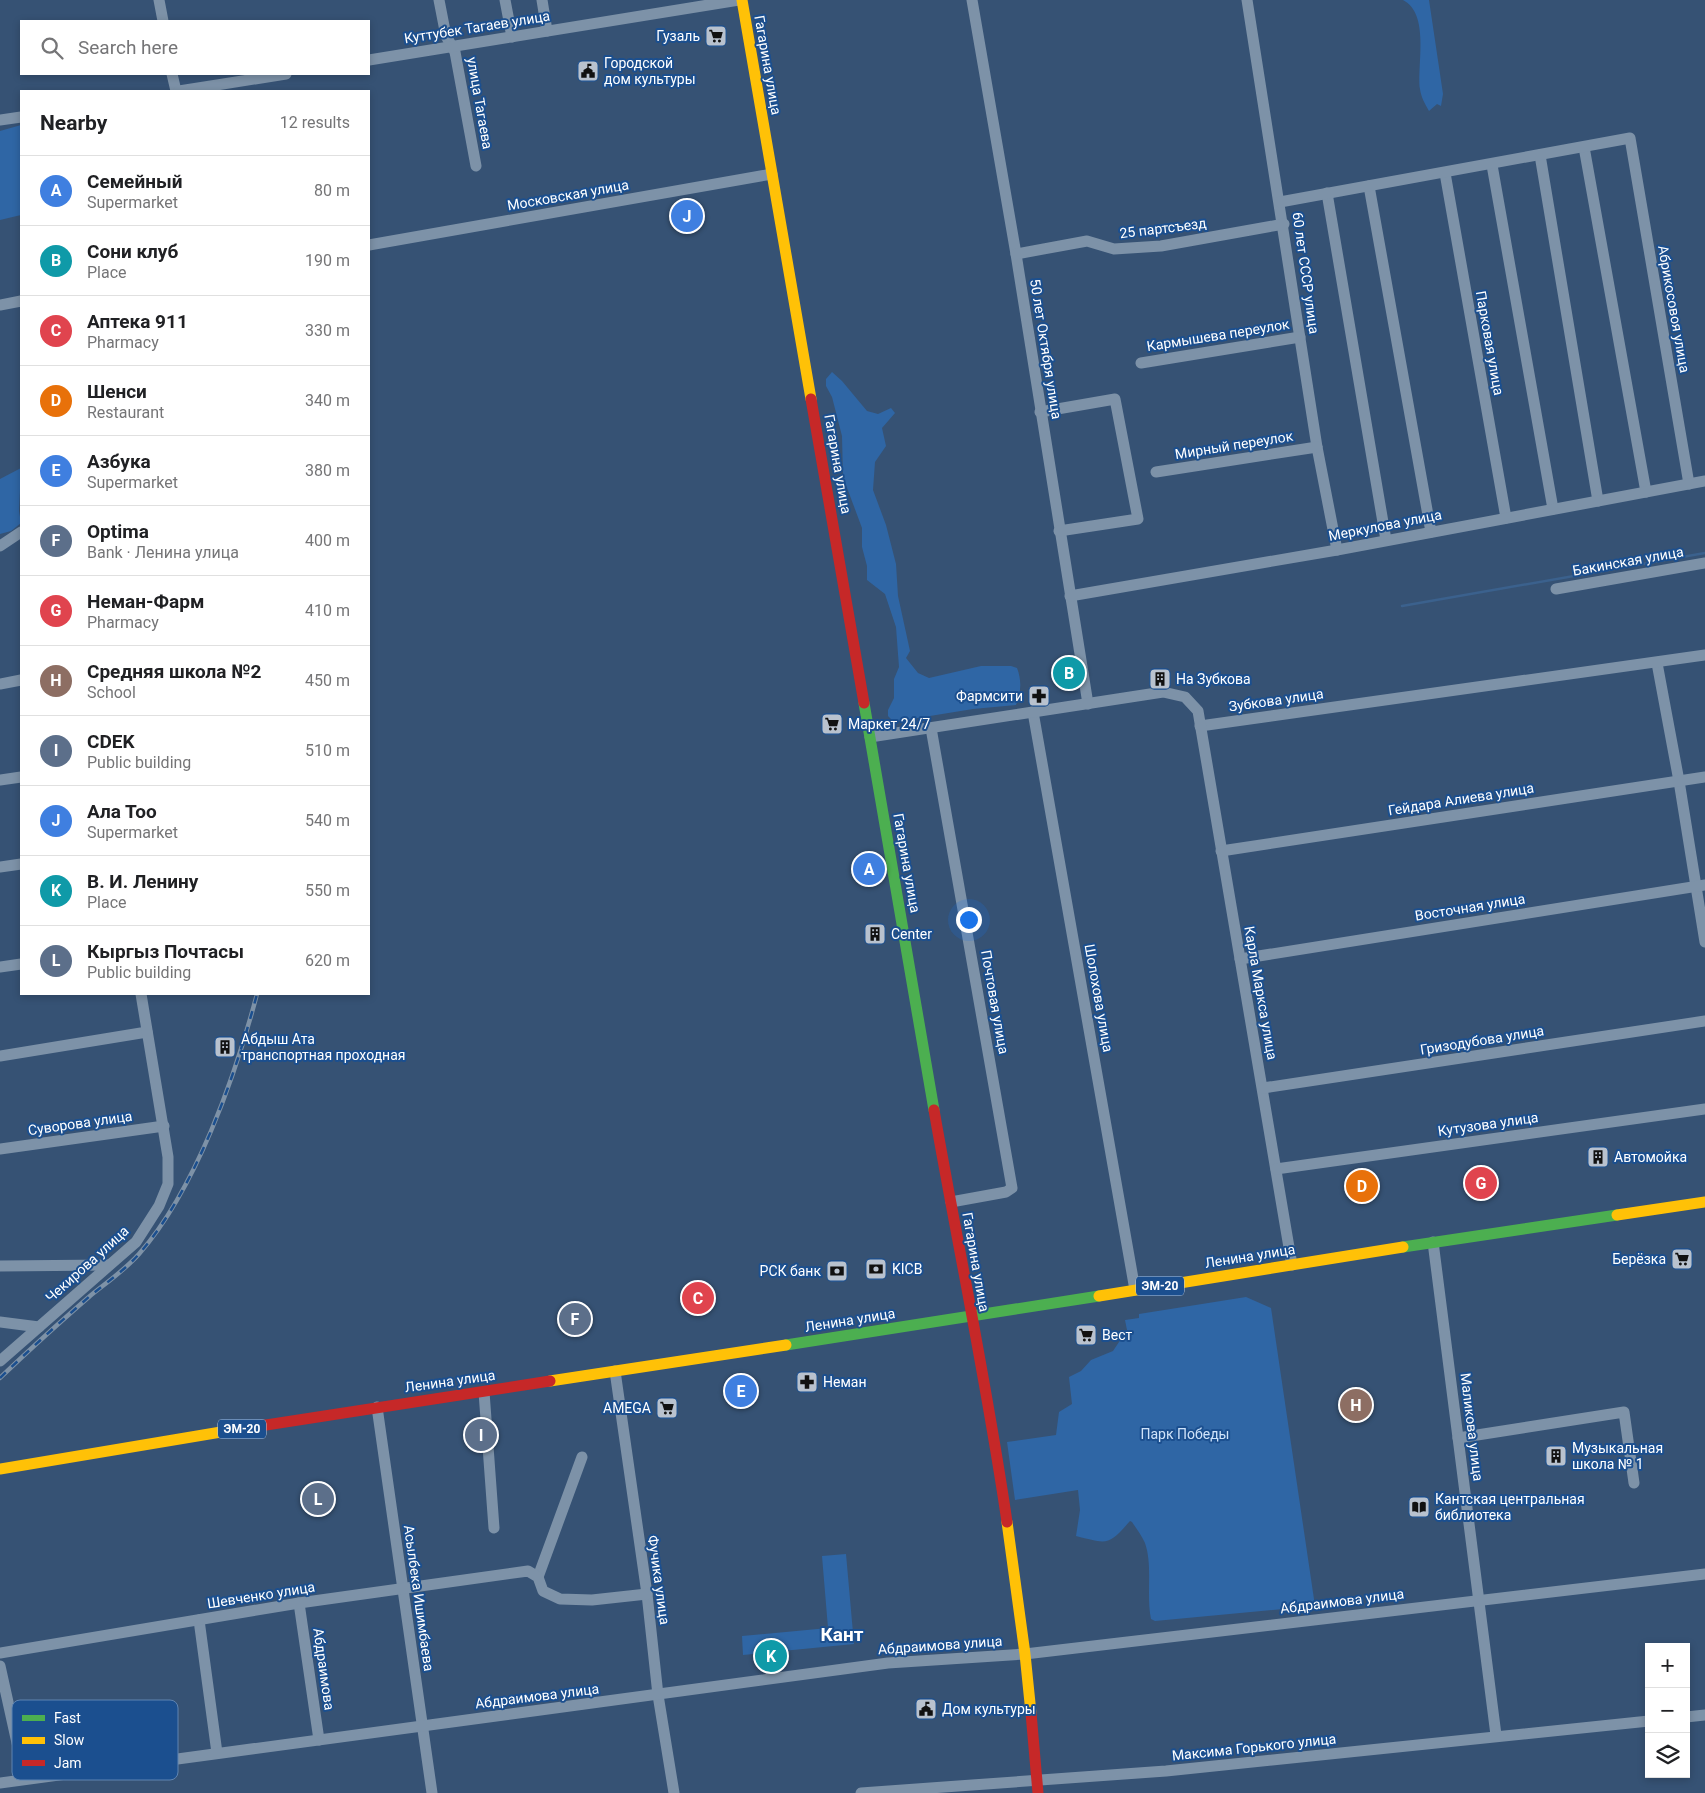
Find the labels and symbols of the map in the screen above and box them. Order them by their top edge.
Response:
street label: Куттубек Тагаев улица [403,8,551,46]
street label: Гагарина улица [751,14,785,116]
supermarket icon: Гузаль [704,24,728,48]
place label: Гузаль [656,28,700,44]
place label: Городской дом культуры [604,55,696,87]
street label: улица Тагаева [464,56,496,150]
public building icon: Городской дом культуры [576,59,600,83]
street label: Московская улица [506,176,630,214]
pin: J [671,197,703,235]
street label: 60 лет СССР улица [1290,211,1322,335]
street label: 25 партсъезд [1119,215,1208,241]
street label: Абрикосовоя улица [1655,244,1693,374]
street label: 50 лет Октября улица [1027,278,1065,420]
street label: Парковая улица [1473,289,1507,397]
street label: Кармышева переулок [1146,316,1291,354]
street label: Гагарина улица [821,413,855,515]
street label: Мирный переулок [1174,428,1295,462]
street label: Меркулова улица [1327,506,1443,544]
street label: Бакинская улица [1571,543,1685,579]
pin: B [1053,654,1085,692]
building icon: На Зубкова [1148,667,1172,691]
place label: На Зубкова [1176,671,1251,687]
pharmacy icon: Фармсити [1027,684,1051,708]
street label: Зубкова улица [1228,685,1324,715]
place label: Фармсити [956,688,1023,704]
supermarket icon: Маркет 24/7 [820,712,844,736]
place label: Маркет 24/7 [848,716,930,732]
street label: Гейдара Алиева улица [1387,780,1535,818]
street label: Гагарина улица [890,812,924,914]
pin: A [853,850,885,888]
street label: Восточная улица [1414,890,1526,924]
your location [956,907,982,933]
building icon: Center [863,922,887,946]
street label: Карла Маркса улица [1241,925,1281,1061]
place label: Center [891,926,932,942]
street label: Шолохова улица [1082,943,1116,1053]
street label: Почтовая улица [978,949,1012,1055]
street label: Гризодубова улица [1419,1022,1545,1058]
place label: Абдыш Ата транспортная проходная [241,1031,405,1063]
building icon: Абдыш Ата транспортная проходная [213,1035,237,1059]
street label: Суворова улица [27,1108,133,1138]
street label: Кутузова улица [1437,1109,1539,1139]
building icon: Автомойка [1586,1145,1610,1169]
place label: Автомойка [1614,1149,1687,1165]
pin: G [1465,1164,1497,1202]
pin: D [1346,1167,1378,1205]
street label: Гагарина улица [959,1211,993,1313]
street label: Чекирова улица [42,1223,132,1305]
street label: Ленина улица [1204,1241,1296,1271]
supermarket icon: Берёзка [1670,1247,1694,1271]
place label: Берёзка [1612,1251,1666,1267]
bank icon: KICB [864,1257,888,1281]
bank icon: РСК банк [825,1259,849,1283]
place label: KICB [892,1261,922,1277]
place label: РСК банк [760,1263,821,1279]
road number: ЭМ-20 [1136,1276,1184,1295]
pin: C [682,1279,714,1317]
pin: F [559,1300,591,1338]
street label: Ленина улица [804,1305,896,1335]
supermarket icon: Вест [1074,1323,1098,1347]
place label: Вест [1102,1327,1132,1343]
street label: Ленина улица [404,1367,496,1395]
pharmacy icon: Неман [795,1370,819,1394]
pin: E [725,1372,757,1410]
street label: Маликова улица [1457,1372,1487,1482]
place label: Неман [823,1374,866,1390]
pin: H [1340,1386,1372,1424]
supermarket icon: AMEGA [655,1396,679,1420]
place label: AMEGA [603,1400,651,1416]
pin: I [465,1416,497,1454]
road number: ЭМ-20 [218,1420,266,1438]
park label: Парк Победы [1141,1426,1229,1442]
place label: Музыкальная школа № 1 [1572,1440,1663,1472]
building icon: Музыкальная школа № 1 [1544,1444,1568,1468]
pin: L [302,1480,334,1518]
place label: Кантская центральная библиотека [1435,1491,1585,1523]
library icon: Кантская центральная библиотека [1407,1495,1431,1519]
street label: Асылбека Ишимбаева [401,1524,437,1672]
street label: Фучика улица [645,1534,673,1626]
street label: Шевченко улица [206,1579,316,1611]
street label: Абдраимова улица [1279,1585,1405,1617]
district label: Кант [821,1623,864,1646]
street label: Абдраимова [310,1627,338,1711]
street label: Абдраимова улица [877,1633,1003,1657]
pin: K [755,1637,787,1675]
street label: Абдраимова улица [474,1680,600,1712]
public building icon: Дом культуры [914,1697,938,1721]
legend [12,1700,178,1780]
place label: Дом культуры [942,1701,1036,1717]
text: Fast [54,1710,81,1726]
street label: Максима Горького улица [1171,1730,1337,1764]
text: Slow [54,1732,85,1748]
text: Jam [54,1755,82,1771]

